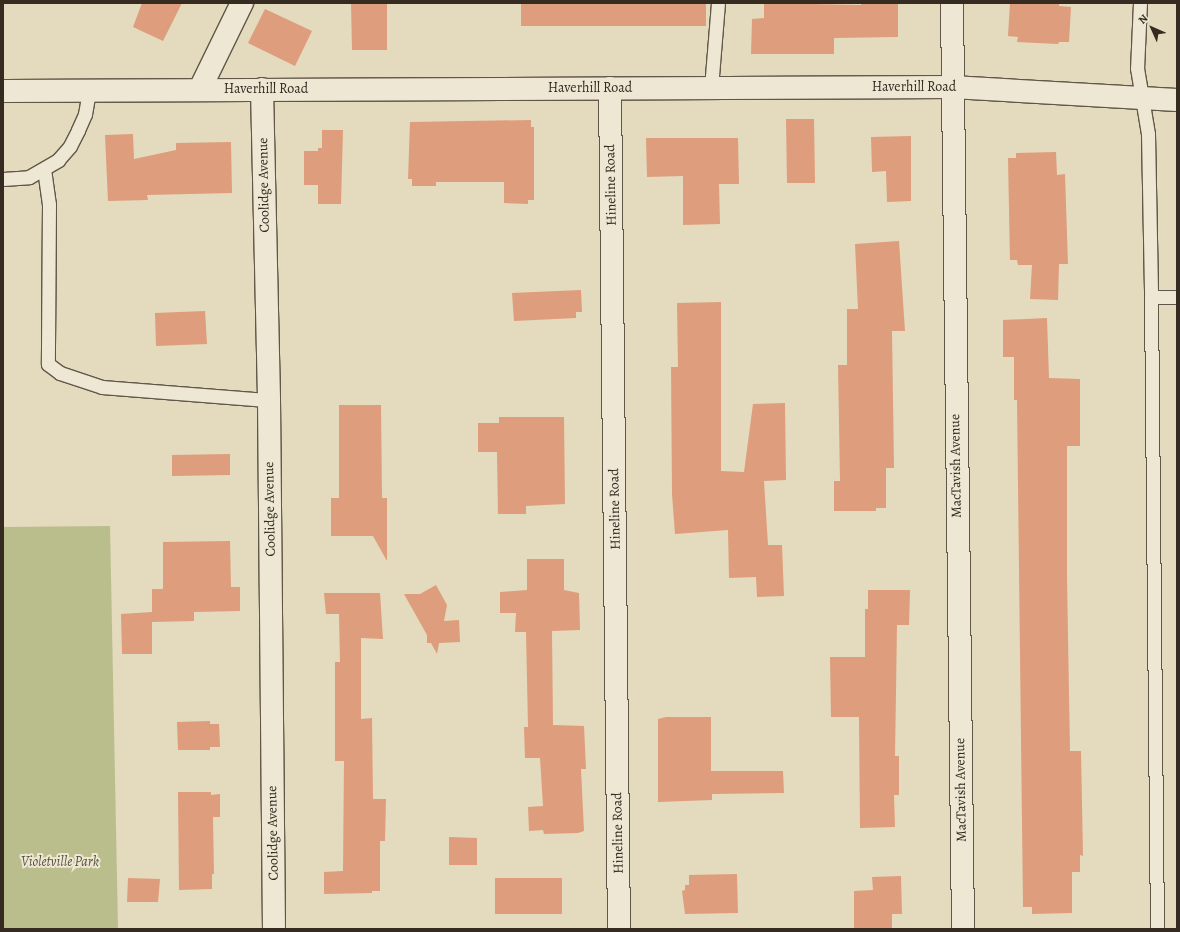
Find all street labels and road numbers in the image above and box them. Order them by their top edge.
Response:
street label: Haverhill Road [872,79,956,95]
street label: Haverhill Road [548,80,632,96]
street label: Haverhill Road [224,81,308,97]
street label: Coolidge Avenue [255,137,273,233]
street label: Hineline Road [602,144,620,226]
street label: MacTavish Avenue [947,414,965,518]
street label: Coolidge Avenue [261,461,279,557]
street label: Hineline Road [606,468,624,550]
street label: MacTavish Avenue [952,738,970,842]
street label: Coolidge Avenue [264,785,282,881]
street label: Hineline Road [609,792,627,874]

